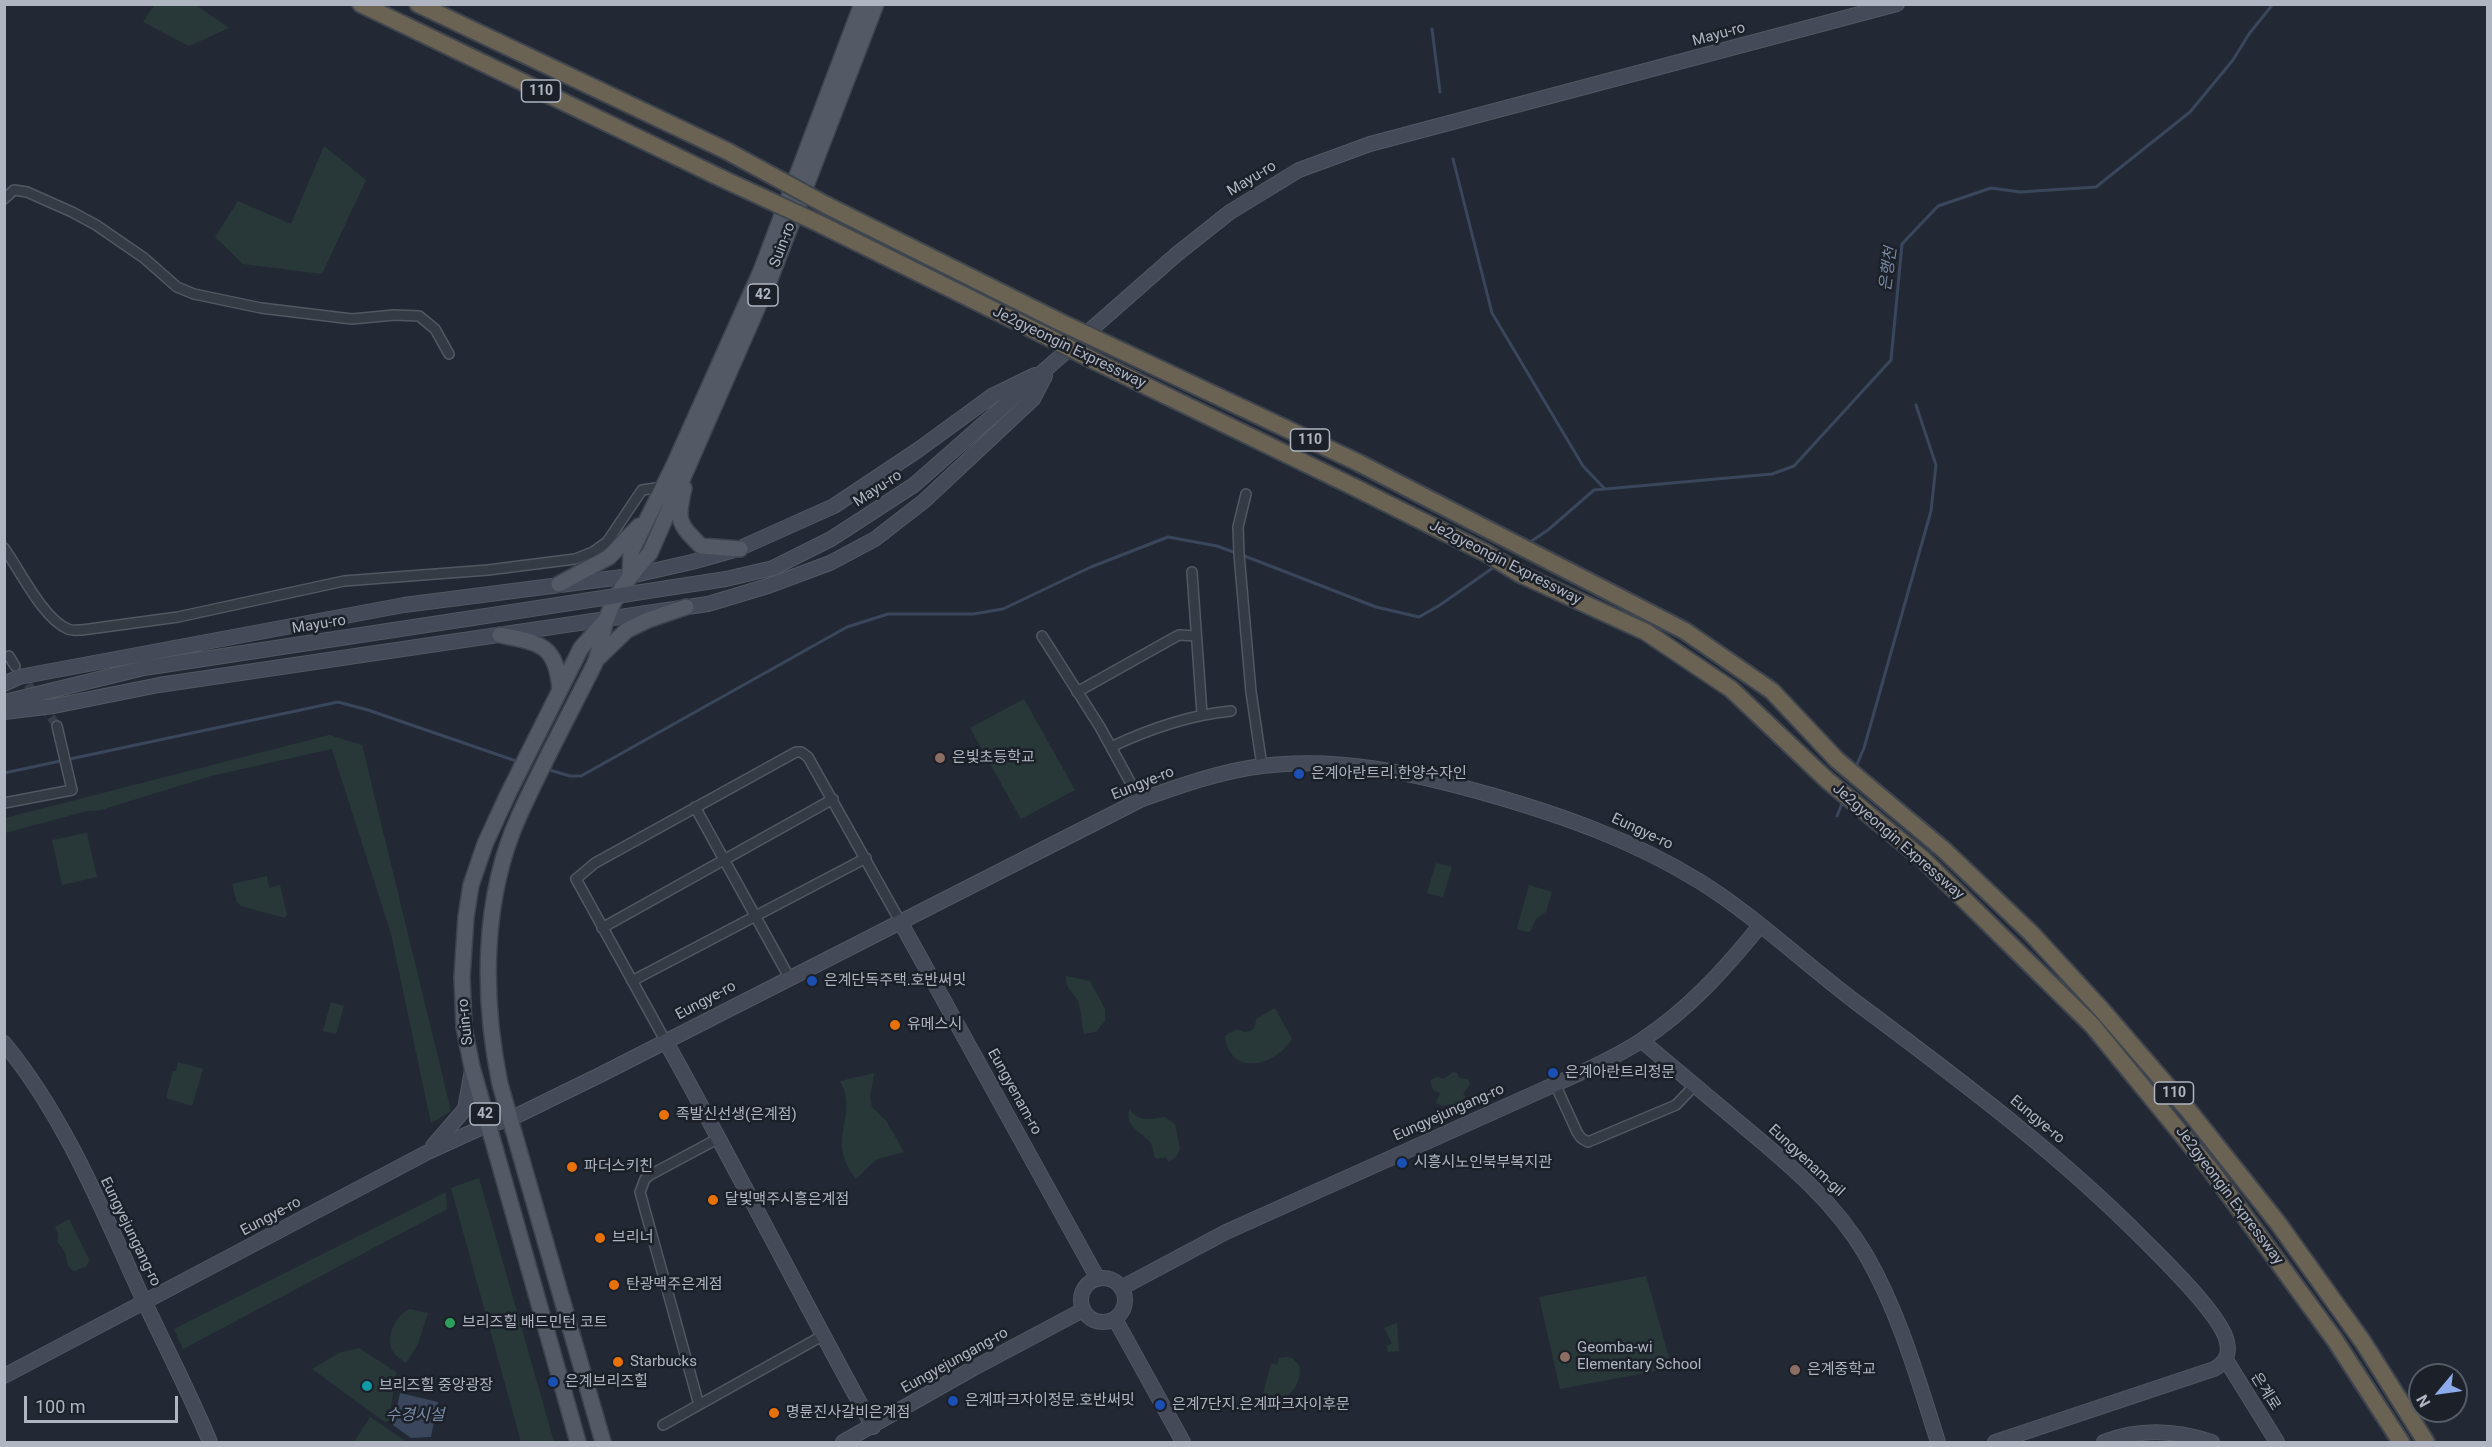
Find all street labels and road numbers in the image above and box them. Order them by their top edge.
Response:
street label: Mayu-ro [1691,19,1747,51]
road number: 110 [522,80,560,102]
street label: Mayu-ro [1224,157,1280,201]
street label: Suin-ro [766,220,800,270]
road number: 42 [748,284,778,306]
street label: Je2gyeongin Expressway [989,303,1149,393]
road number: 110 [1290,429,1330,451]
street label: Mayu-ro [850,467,906,511]
street label: Je2gyeongin Expressway [1426,517,1584,609]
street label: Mayu-ro [291,612,347,638]
street label: Eungye-ro [1109,763,1177,805]
street label: Je2gyeongin Expressway [1829,780,1967,904]
street label: Eungye-ro [1608,810,1676,854]
street label: Eungye-ro [673,978,739,1024]
street label: Suin-ro [455,998,477,1046]
street label: Eungyenam-ro [983,1046,1045,1138]
street label: Eungyejungang-ro [1391,1080,1507,1146]
road number: 110 [2154,1082,2194,1104]
street label: Eungye-ro [2006,1092,2068,1148]
road number: 42 [470,1103,500,1125]
street label: Eungyenam-gil [1764,1121,1848,1201]
street label: Je2gyeongin Expressway [2171,1123,2287,1269]
street label: Eungyejungang-ro [96,1174,164,1290]
street label: Eungye-ro [238,1194,304,1240]
street label: Eungyejungang-ro [898,1324,1012,1398]
street label: 은계로 [2246,1370,2284,1414]

